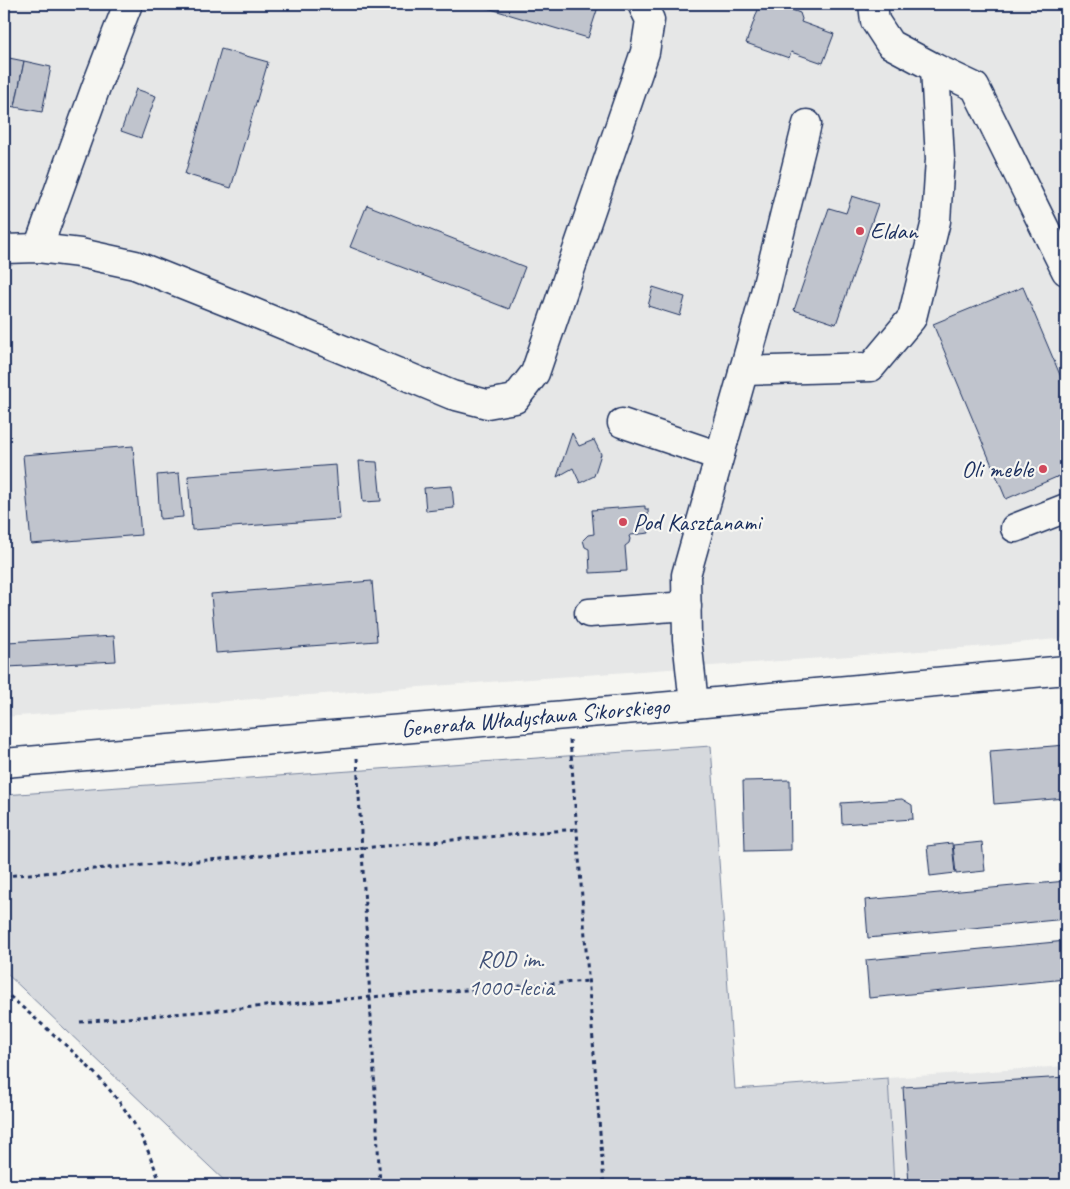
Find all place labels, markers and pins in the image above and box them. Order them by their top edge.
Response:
place label: Eldan [870,216,919,246]
marker: Eldan [854,225,866,237]
place label: Oli meble [961,454,1035,484]
marker: Oli meble [1037,463,1049,475]
place label: Pod Kasztanami [633,507,763,537]
marker: Pod Kasztanami [617,516,629,528]

